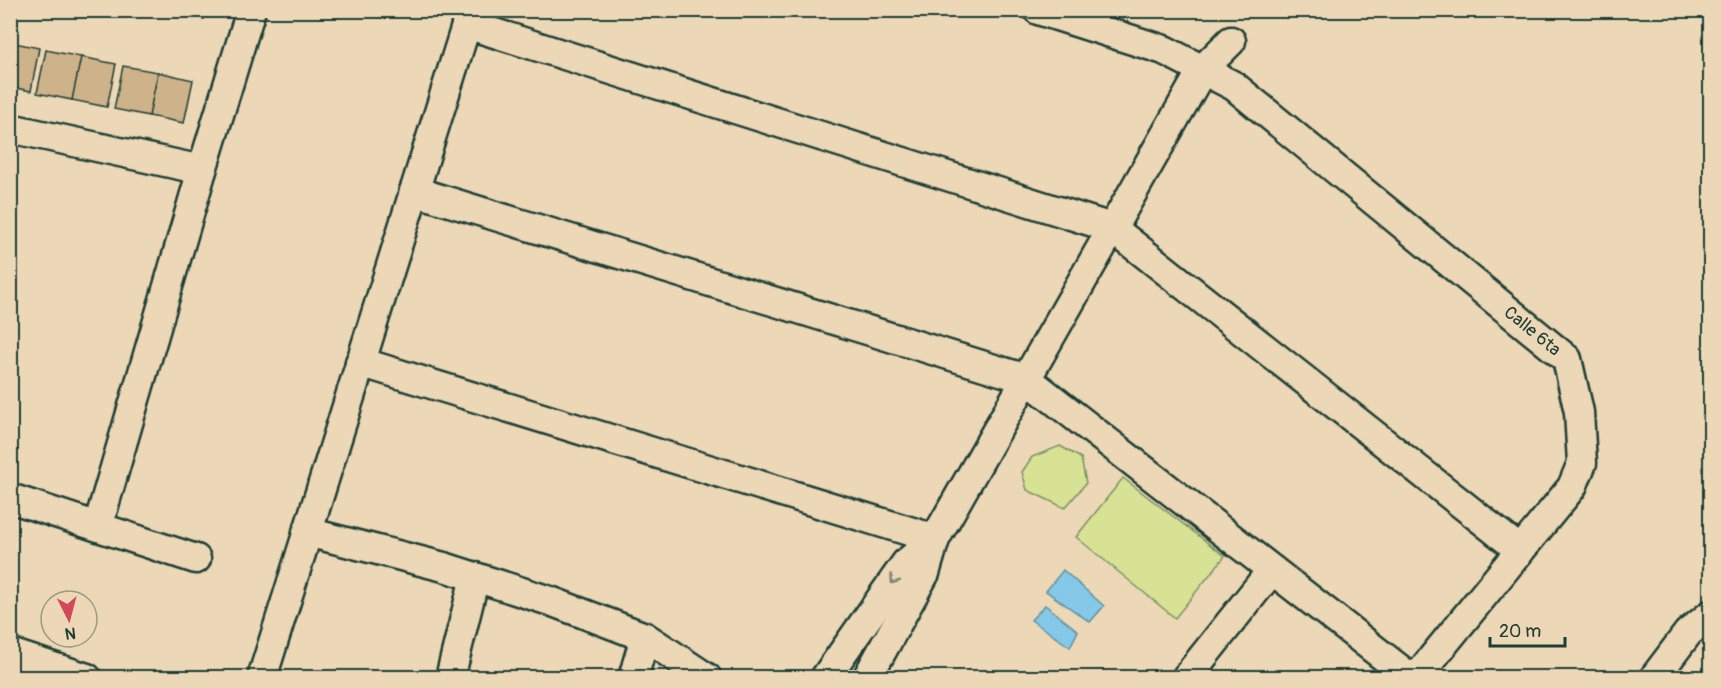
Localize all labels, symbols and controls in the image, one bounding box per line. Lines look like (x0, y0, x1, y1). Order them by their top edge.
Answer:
street label: Calle 6ta (1499, 301, 1565, 361)
one-way arrow (890, 574, 901, 585)
north arrow (39, 589, 99, 649)
scale bar (1490, 610, 1565, 648)
text: 20 m (1499, 620, 1541, 643)
text: N (64, 622, 77, 643)

